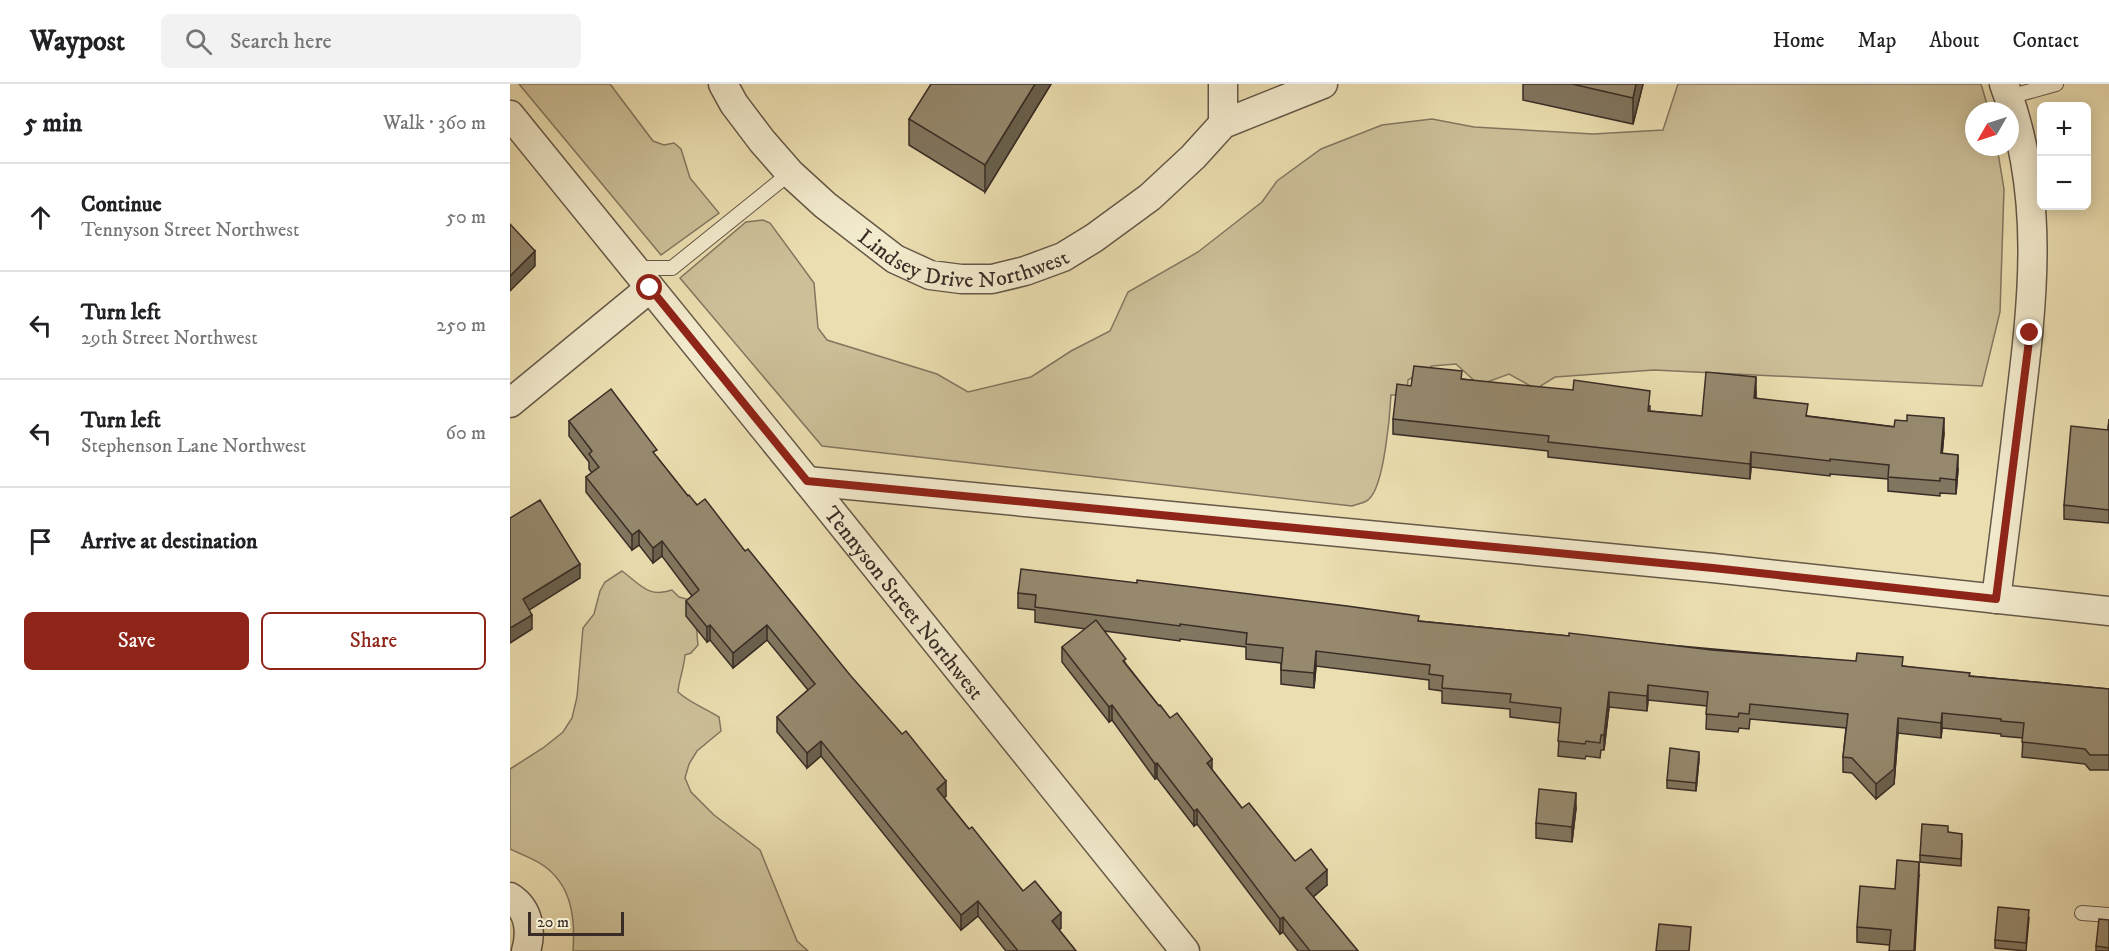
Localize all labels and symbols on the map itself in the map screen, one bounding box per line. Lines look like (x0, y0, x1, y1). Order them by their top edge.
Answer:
north arrow (1965, 102, 2019, 156)
street label: Lindsey Drive Northwest (852, 224, 1074, 294)
route start (636, 274, 662, 300)
route end (2016, 319, 2042, 345)
street label: Tennyson Street Northwest (818, 501, 989, 705)
scale bar (528, 909, 624, 936)

